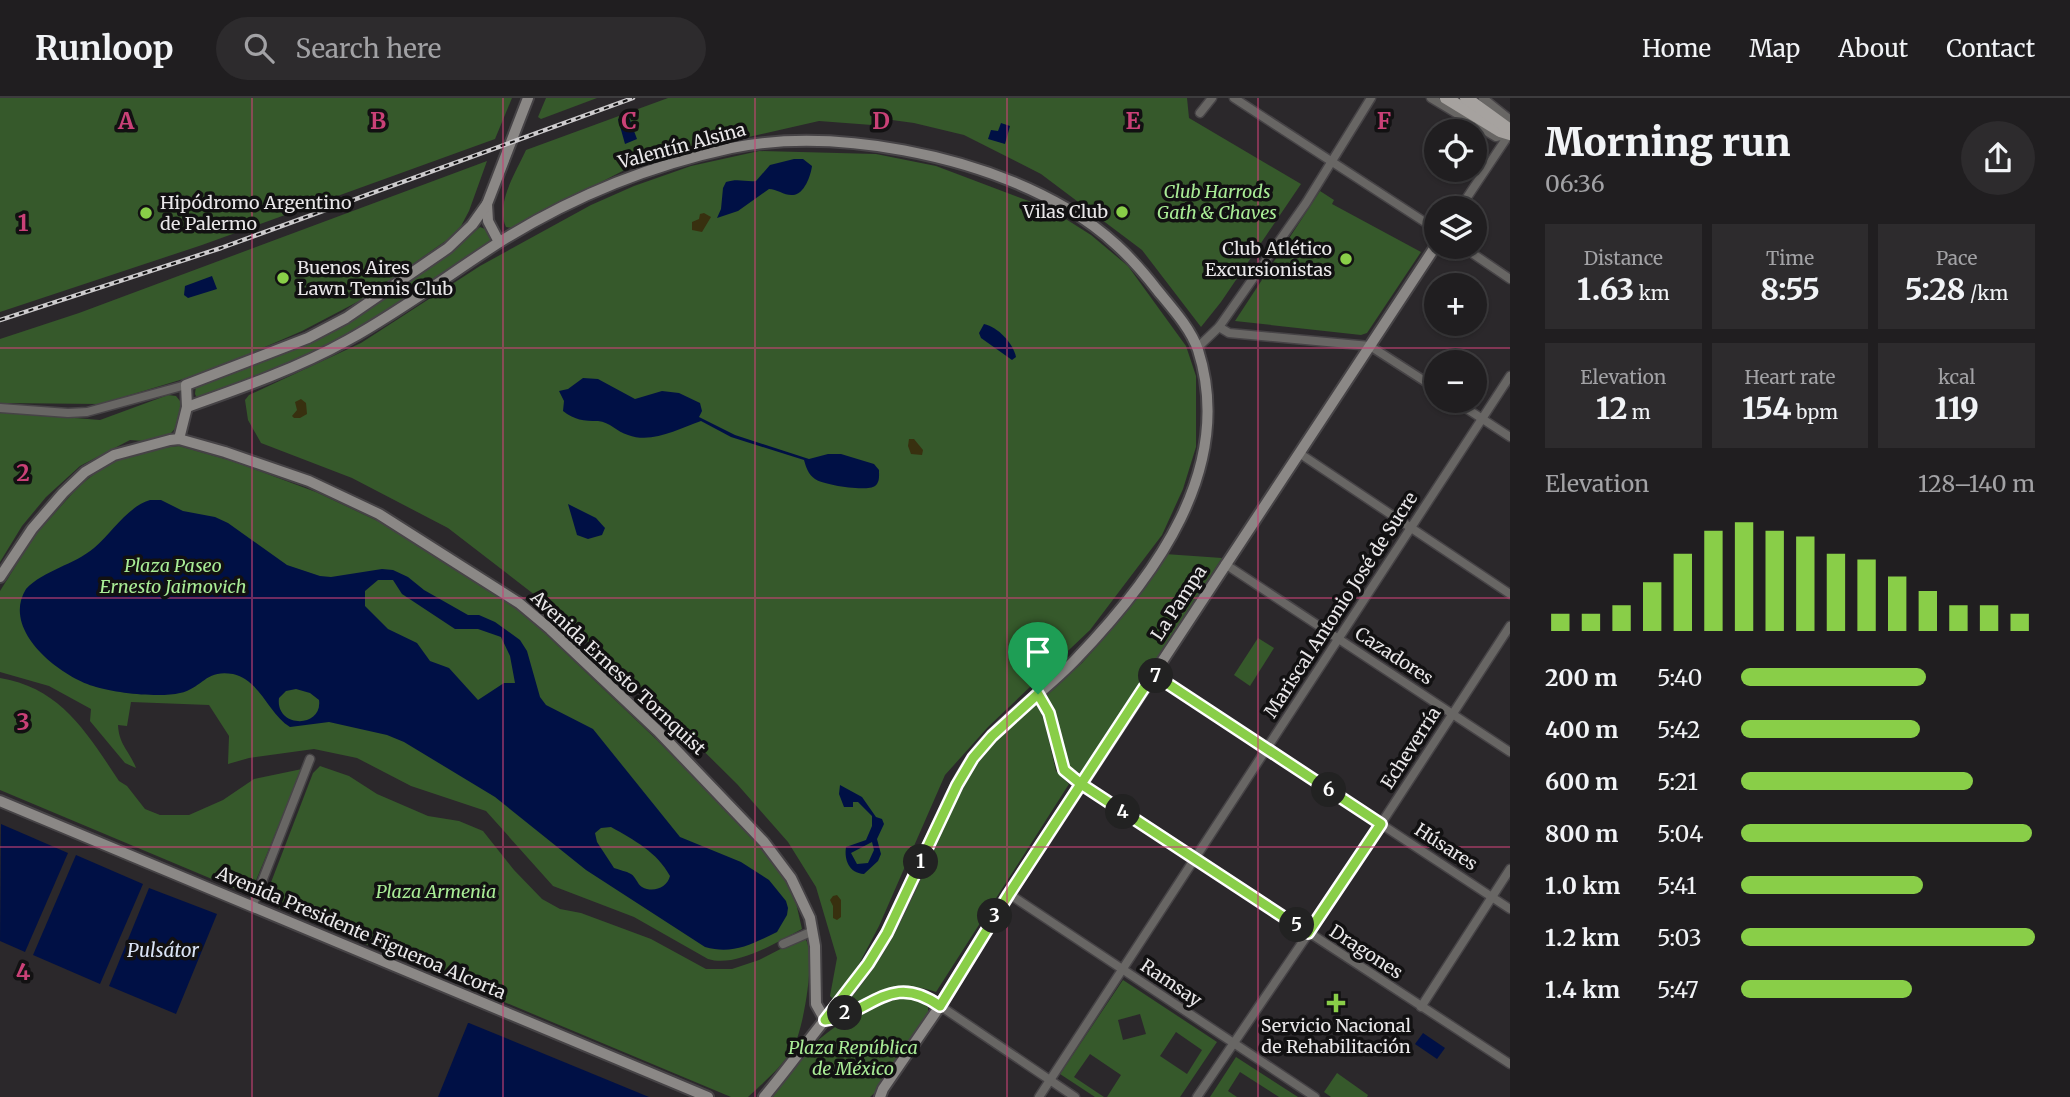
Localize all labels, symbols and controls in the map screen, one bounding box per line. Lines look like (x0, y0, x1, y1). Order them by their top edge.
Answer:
search box (216, 17, 706, 80)
text: Runloop (35, 28, 174, 69)
icon: search (240, 29, 278, 67)
text: Search here (296, 32, 441, 65)
text: Home (1642, 33, 1711, 64)
text: Map (1749, 33, 1800, 64)
text: About (1838, 33, 1908, 64)
text: Contact (1946, 33, 2035, 64)
text: A (117, 106, 135, 135)
text: B (370, 106, 386, 135)
text: C (621, 106, 637, 135)
text: D (872, 106, 890, 135)
text: E (1125, 106, 1141, 135)
text: F (1377, 106, 1391, 135)
street label: Valentín Alsina (615, 117, 749, 174)
map controls (1424, 119, 1487, 413)
button: locate (1424, 119, 1487, 182)
text: Morning run (1545, 119, 1791, 166)
button: share (1961, 121, 2035, 195)
text: 06:36 (1545, 169, 1605, 198)
park label: Club Harrods Gath & Chaves (1157, 180, 1277, 224)
place label: Hipódromo Argentino de Palermo (160, 191, 352, 235)
button: layers (1424, 196, 1487, 259)
place label: Vilas Club (1022, 200, 1108, 223)
marker: Vilas Club (1114, 204, 1130, 220)
marker: Hipódromo Argentino de Palermo (138, 205, 154, 221)
text: 1 (18, 208, 29, 237)
place label: Club Atlético Excursionistas (1205, 237, 1332, 281)
text: Distance (1584, 246, 1663, 270)
text: Time (1766, 246, 1814, 270)
text: Pace (1936, 246, 1977, 270)
marker: Club Atlético Excursionistas (1338, 251, 1354, 267)
place label: Buenos Aires Lawn Tennis Club (297, 256, 453, 300)
marker: Buenos Aires Lawn Tennis Club (275, 270, 291, 286)
text: 1.63 (1577, 270, 1634, 308)
text: 8:55 (1760, 270, 1820, 308)
text: 5:28 (1905, 270, 1965, 308)
button: + (1424, 273, 1487, 336)
text: km (1634, 281, 1670, 305)
text: /km (1965, 281, 2008, 305)
button: − (1424, 350, 1487, 413)
text: Elevation (1580, 365, 1666, 389)
text: Heart rate (1745, 365, 1835, 389)
text: kcal (1938, 365, 1975, 389)
text: 12 (1596, 389, 1627, 427)
text: 154 (1742, 389, 1792, 427)
text: 119 (1934, 389, 1979, 427)
text: m (1627, 400, 1651, 424)
text: bpm (1792, 400, 1838, 424)
text: 2 (16, 458, 30, 487)
text: Elevation (1545, 469, 1649, 498)
text: 128–140 m (1918, 469, 2035, 498)
street label: Mariscal Antonio José de Sucre (1259, 487, 1422, 722)
park label: Plaza Paseo Ernesto Jaimovich (100, 554, 246, 598)
street label: La Pampa (1146, 560, 1212, 645)
street label: Avenida Ernesto Tornquist (525, 585, 711, 760)
pin (1008, 622, 1068, 694)
street label: Cazadores (1351, 622, 1438, 690)
icon: arrive (1019, 633, 1057, 671)
pin: 7 (1138, 658, 1174, 694)
text: 7 (1150, 663, 1161, 687)
text: 200 m (1545, 663, 1617, 692)
text: 5:40 (1657, 663, 1702, 692)
street label: Echeverría (1376, 702, 1446, 793)
text: 3 (16, 707, 30, 736)
text: 400 m (1545, 715, 1619, 744)
text: 5:42 (1657, 715, 1700, 744)
text: 600 m (1545, 767, 1618, 796)
text: 5:21 (1657, 767, 1698, 796)
pin: 6 (1312, 772, 1346, 808)
text: 6 (1323, 777, 1334, 801)
pin: 4 (1106, 794, 1140, 830)
text: 4 (1116, 799, 1129, 823)
street label: Húsares (1411, 818, 1482, 875)
text: 800 m (1545, 819, 1618, 848)
text: 5:04 (1657, 819, 1703, 848)
pin: 1 (904, 844, 939, 880)
text: 1 (916, 849, 925, 873)
street label: Avenida Presidente Figueroa Alcorta (212, 861, 510, 1004)
text: 1.0 km (1545, 871, 1620, 900)
text: 5:41 (1657, 871, 1697, 900)
park label: Plaza Armenia (376, 880, 496, 903)
pin: 3 (978, 898, 1012, 934)
text: 3 (989, 903, 1000, 927)
pin: 5 (1280, 908, 1314, 942)
text: 5 (1291, 912, 1302, 936)
street label: Dragones (1325, 919, 1407, 984)
text: 1.2 km (1545, 923, 1620, 952)
text: 5:03 (1657, 923, 1702, 952)
water label: Pulsátor (127, 938, 199, 962)
street label: Ramsay (1136, 954, 1207, 1012)
text: 4 (16, 957, 31, 986)
text: 1.4 km (1545, 975, 1620, 1004)
text: 5:47 (1657, 975, 1699, 1004)
marker: Servicio Nacional de Rehabilitación (1326, 993, 1346, 1013)
pin: 2 (828, 996, 862, 1030)
text: 2 (839, 1000, 850, 1024)
place label: Servicio Nacional de Rehabilitación (1261, 1014, 1412, 1058)
park label: Plaza República de México (788, 1036, 918, 1080)

